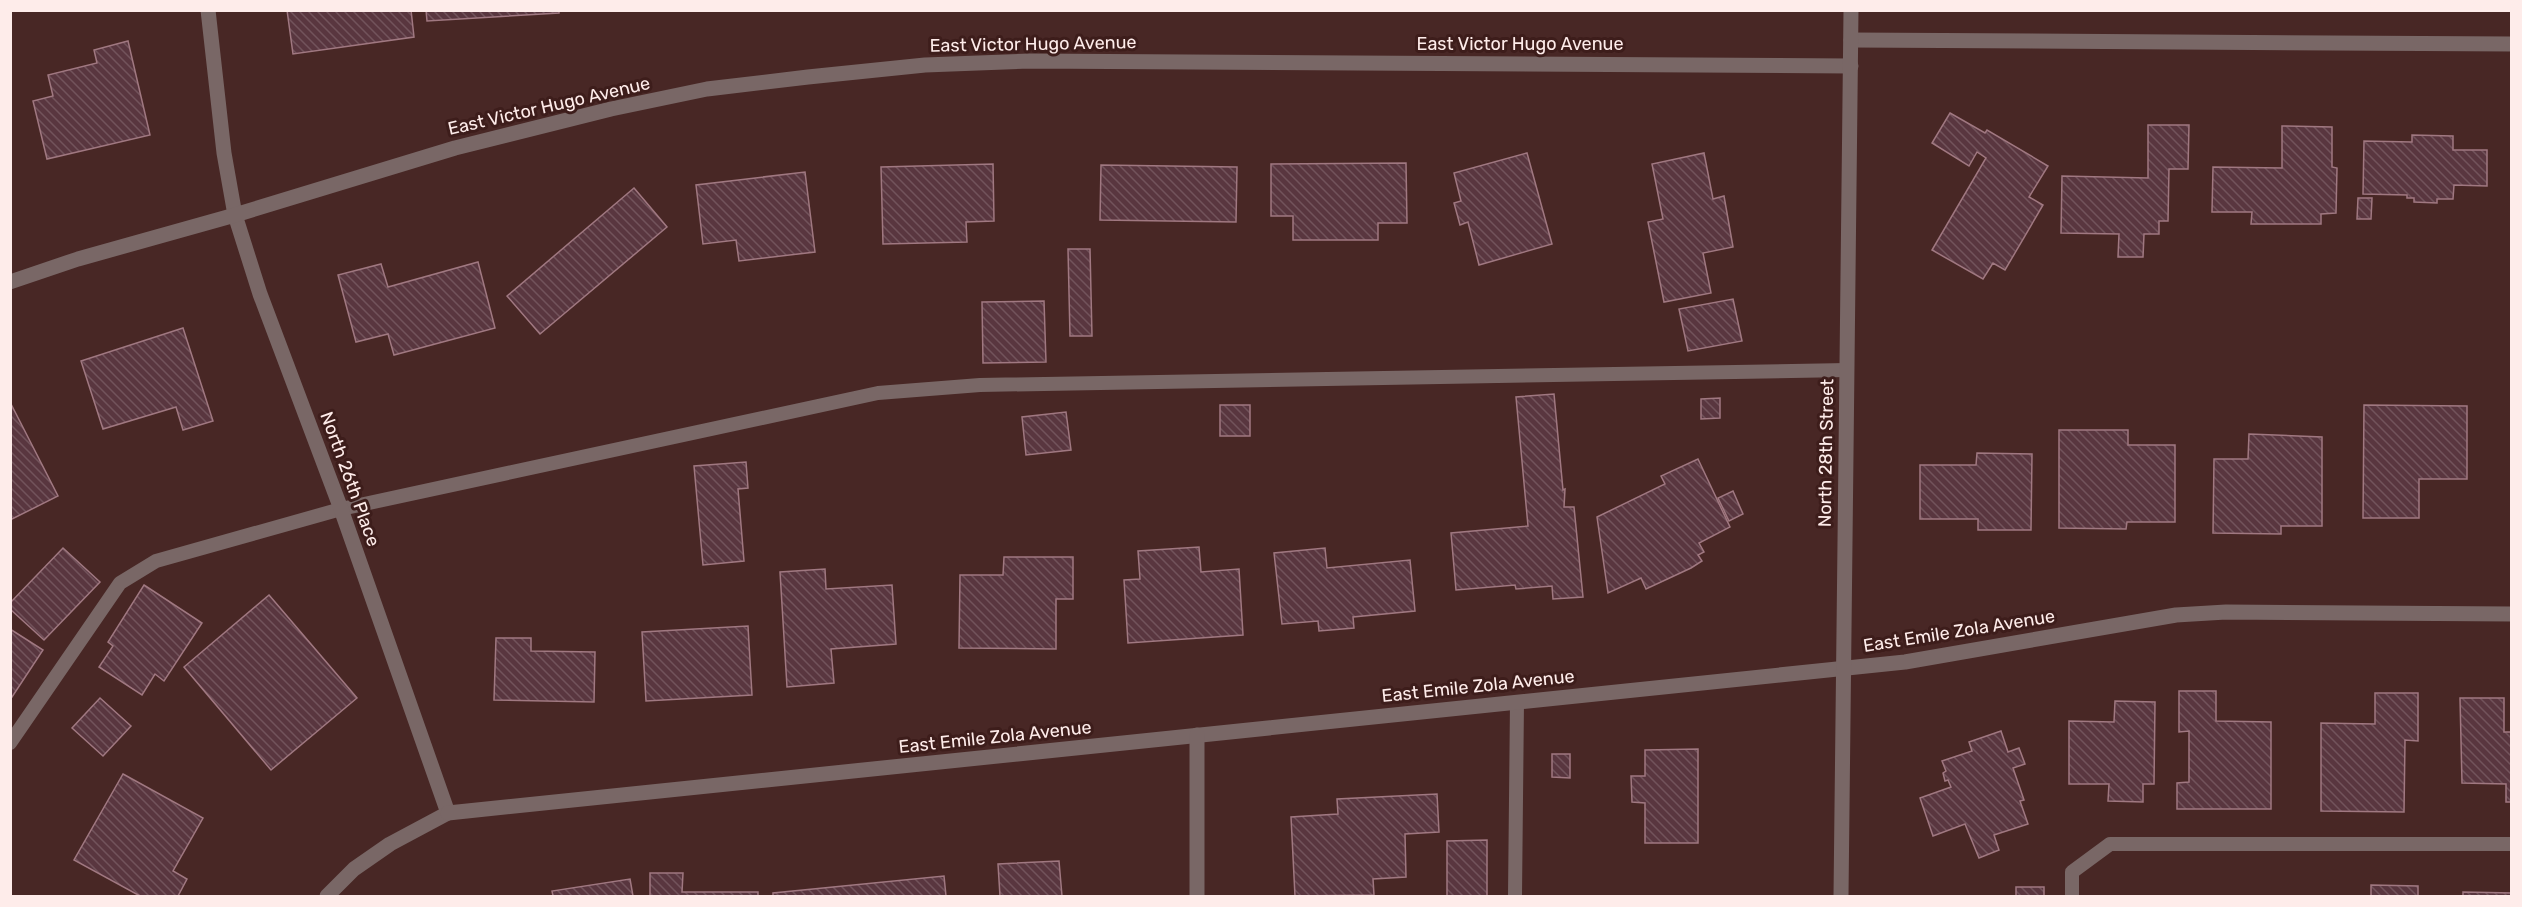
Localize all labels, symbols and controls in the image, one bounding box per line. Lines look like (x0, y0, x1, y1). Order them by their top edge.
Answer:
street label: East Victor Hugo Avenue (929, 31, 1137, 57)
street label: East Victor Hugo Avenue (1417, 33, 1623, 55)
street label: East Victor Hugo Avenue (446, 72, 652, 140)
street label: North 28th Street (1814, 379, 1838, 527)
street label: North 26th Place (315, 409, 385, 549)
street label: East Emile Zola Avenue (1862, 605, 2056, 657)
street label: East Emile Zola Avenue (1381, 665, 1575, 707)
street label: East Emile Zola Avenue (898, 716, 1092, 758)

